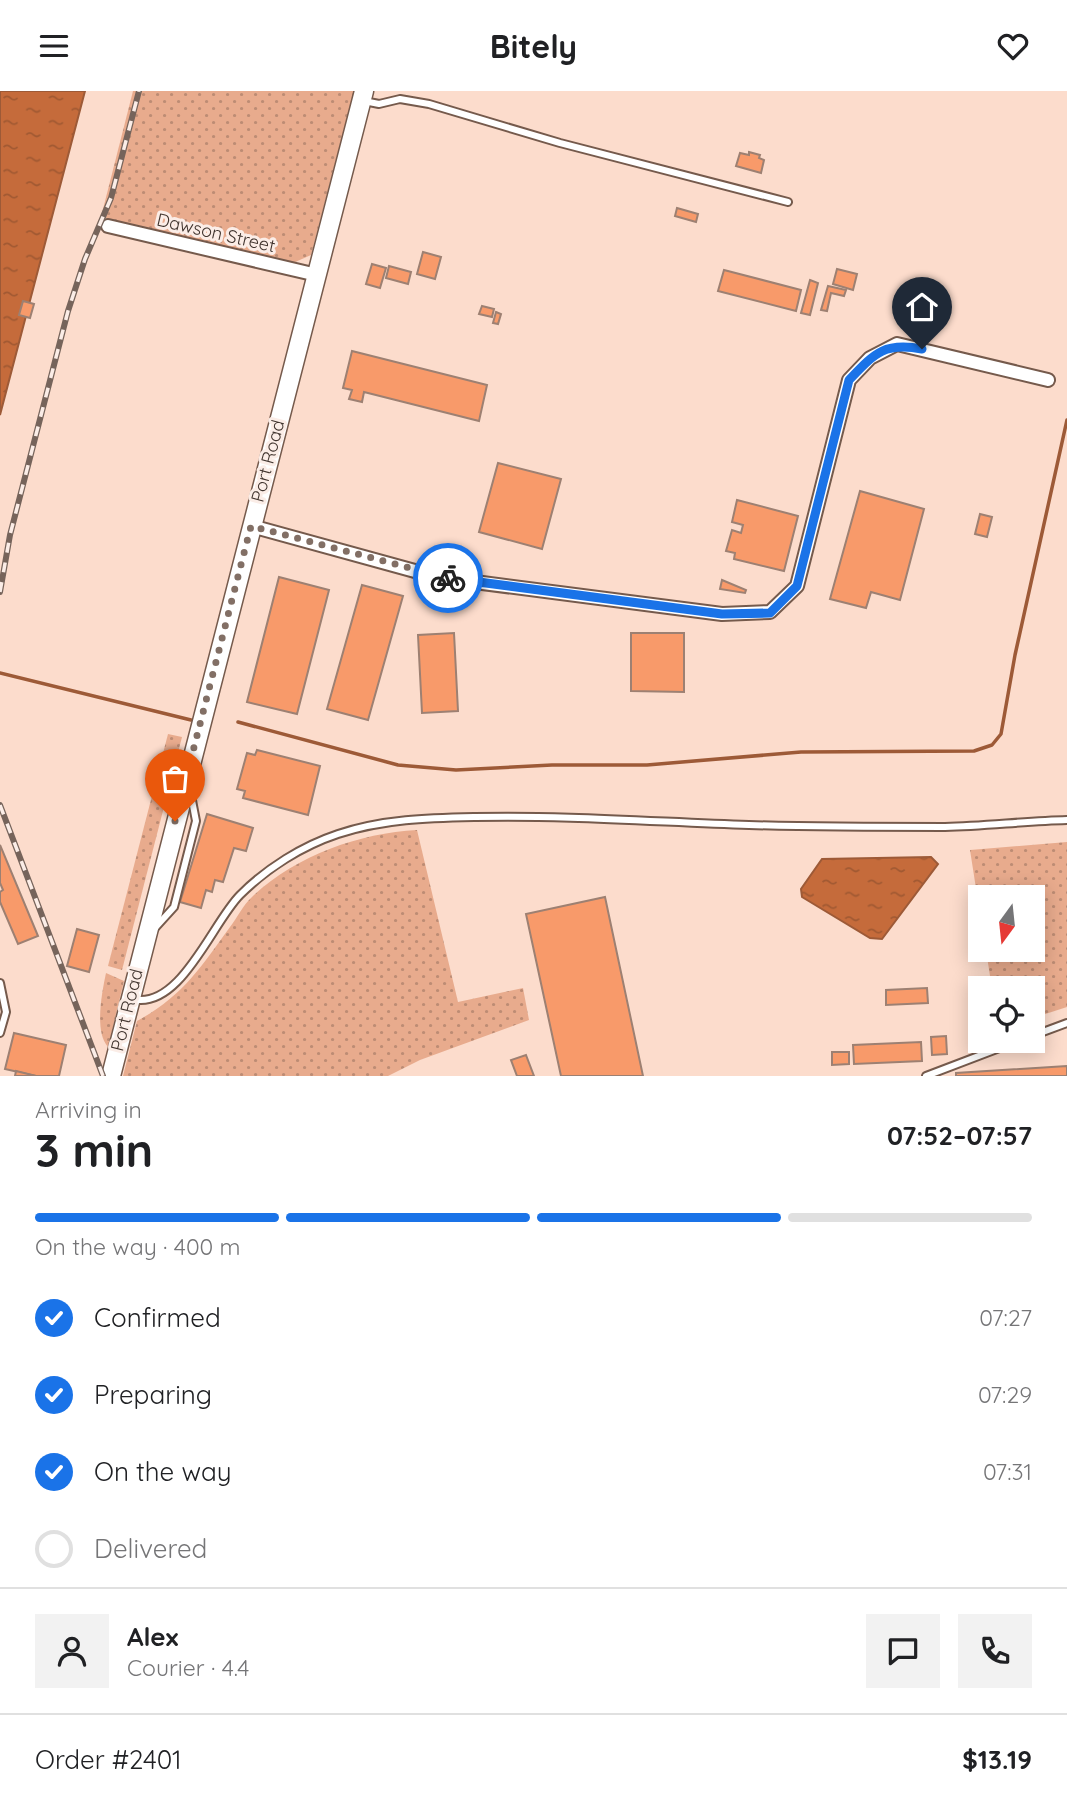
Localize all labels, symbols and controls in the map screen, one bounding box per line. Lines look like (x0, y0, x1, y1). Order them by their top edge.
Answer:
text: Bitely (490, 26, 577, 66)
icon: menu (35, 27, 73, 65)
icon: heart (994, 27, 1032, 65)
street label: Dawson Street (155, 208, 278, 257)
pin (892, 277, 952, 349)
icon: home (903, 288, 941, 326)
street label: Port Road (246, 417, 289, 504)
courier (413, 543, 483, 613)
icon: bike (429, 559, 467, 597)
pin (145, 749, 205, 821)
icon: bag (156, 760, 194, 798)
north arrow (968, 885, 1045, 963)
map controls (968, 885, 1045, 1053)
street label: Port Road (105, 966, 148, 1053)
button: locate (968, 976, 1045, 1053)
text: Arriving in (35, 1095, 142, 1124)
text: 07:52–07:57 (887, 1119, 1032, 1152)
text: 3 min (35, 1121, 153, 1179)
text: On the way · 400 m (35, 1232, 241, 1261)
icon: check (35, 1299, 73, 1337)
text: Confirmed (94, 1301, 221, 1334)
text: 07:27 (979, 1303, 1032, 1332)
icon: check (35, 1376, 73, 1414)
text: Preparing (94, 1378, 212, 1411)
text: 07:29 (978, 1380, 1032, 1409)
icon: check (35, 1453, 73, 1491)
text: On the way (94, 1455, 232, 1488)
text: 07:31 (983, 1457, 1032, 1486)
text: Delivered (94, 1532, 207, 1565)
button: person (35, 1614, 109, 1688)
button: chat (866, 1614, 940, 1688)
button: phone (958, 1614, 1032, 1688)
text: Alex (127, 1620, 178, 1653)
text: Courier · 4.4 (127, 1653, 249, 1682)
text: Order #2401 (35, 1743, 182, 1776)
text: $13.19 (962, 1743, 1032, 1776)

